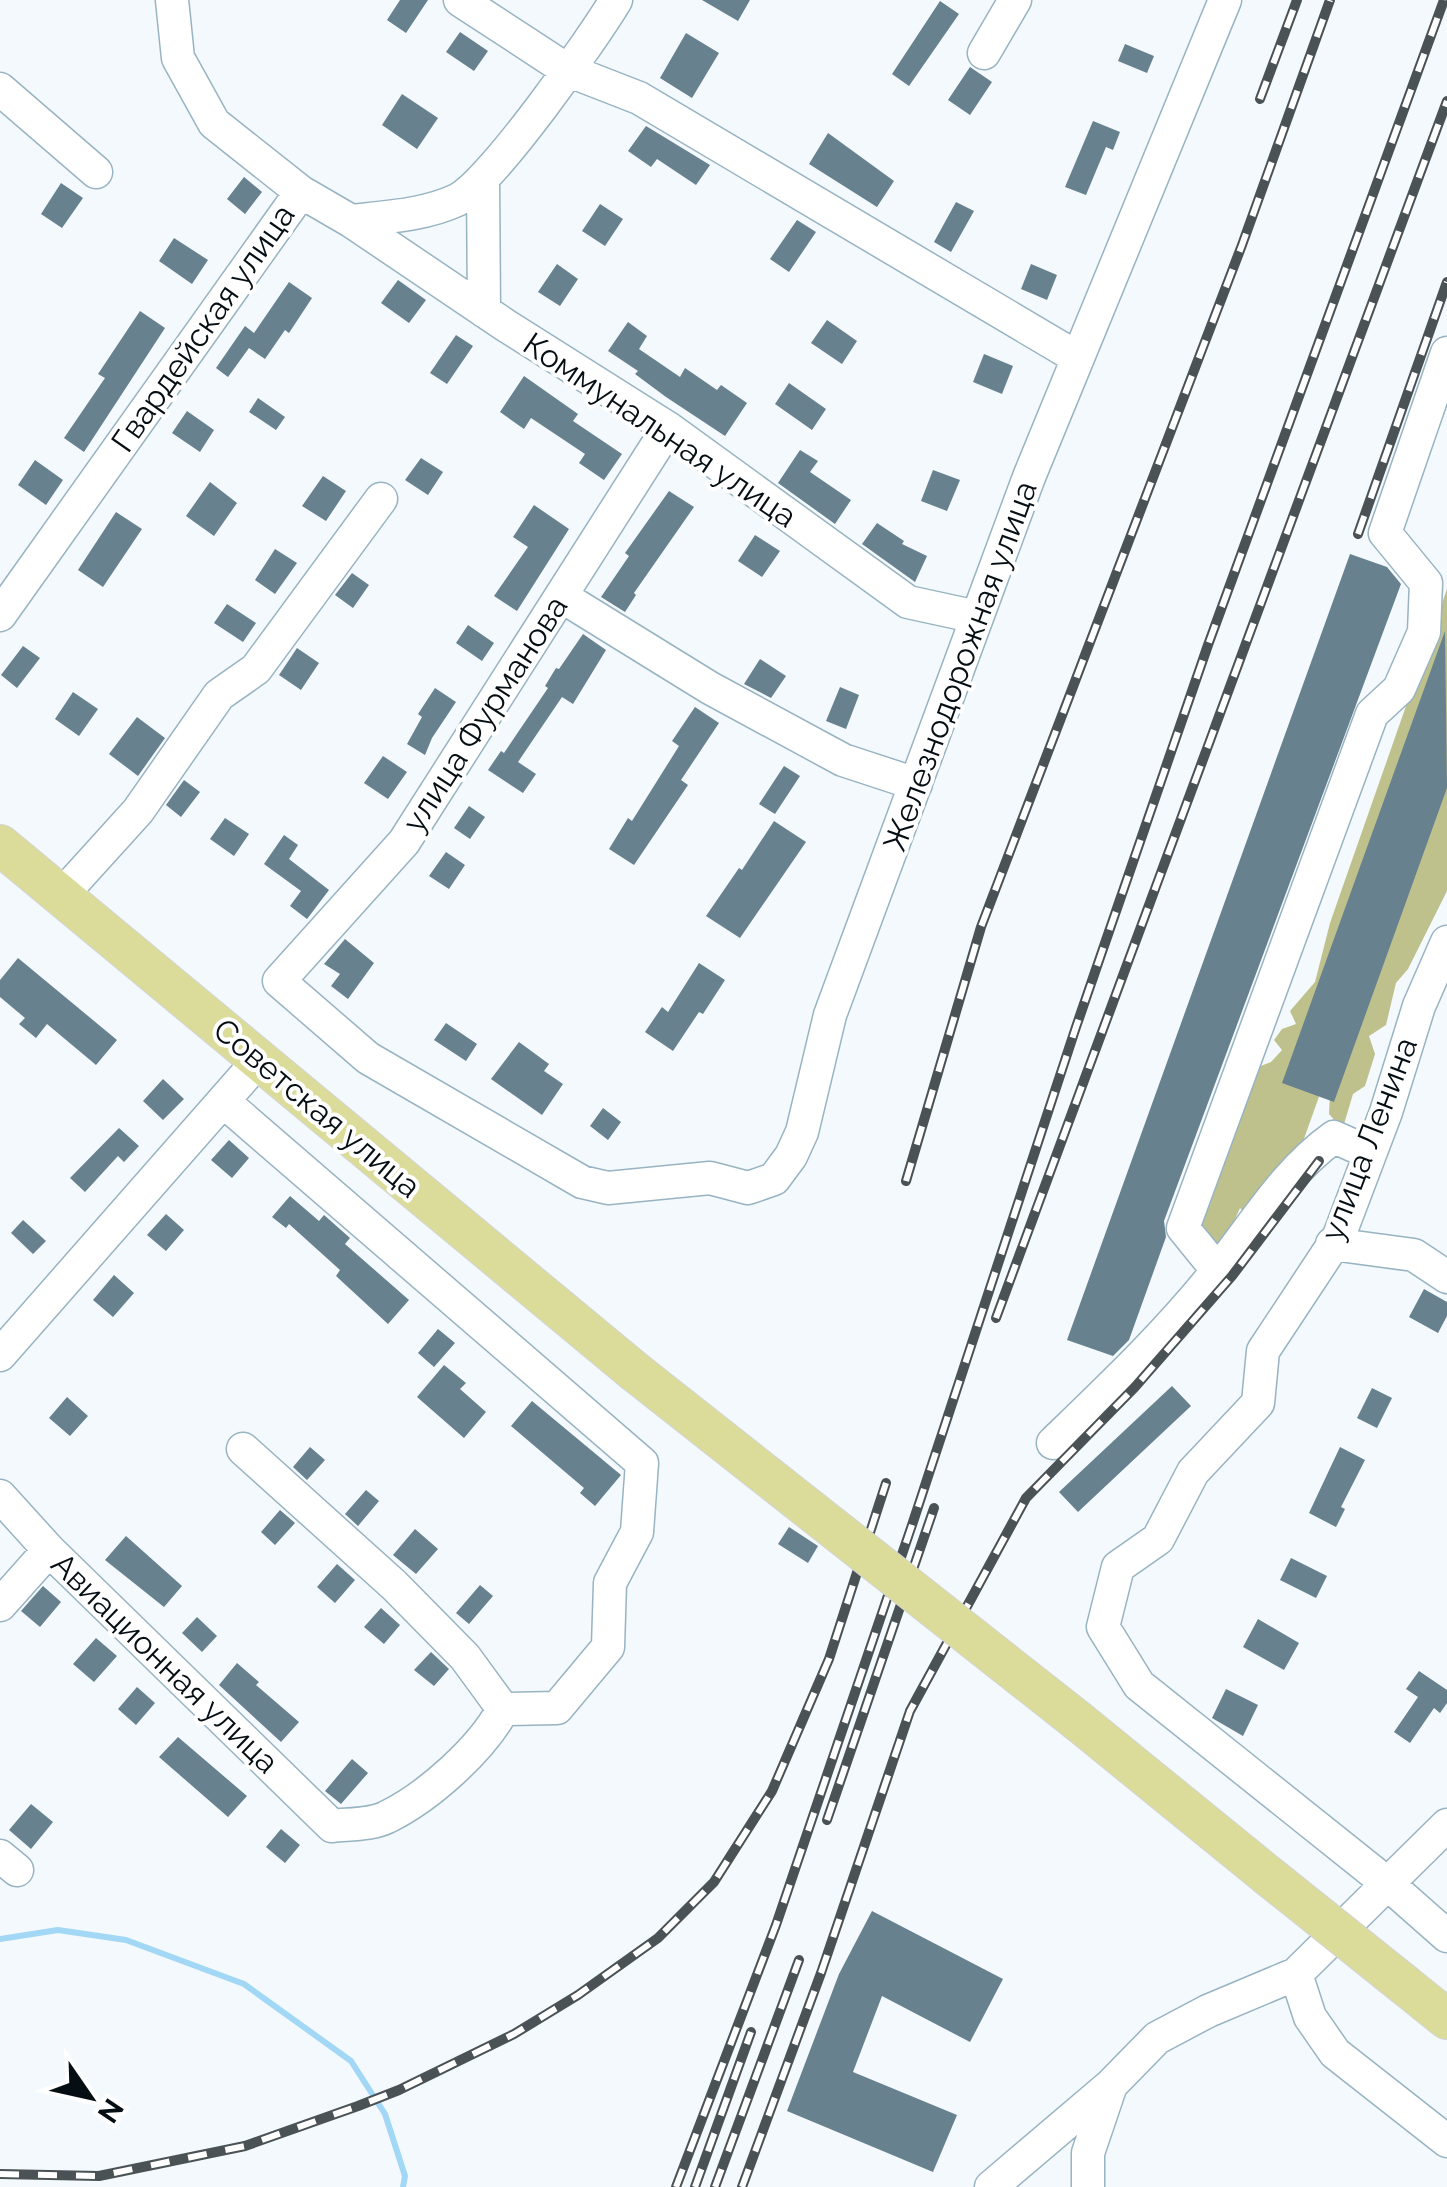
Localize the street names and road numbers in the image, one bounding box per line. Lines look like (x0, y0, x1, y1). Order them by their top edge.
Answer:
street label: Гвардейская улица (103, 197, 302, 458)
street label: Коммунальная улица (517, 325, 804, 535)
street label: Железнодорожная улица (875, 476, 1044, 856)
street label: улица Фурманова (395, 589, 575, 839)
street label: Советская улица (207, 1010, 428, 1205)
street label: улица Ленина (1313, 1032, 1424, 1246)
street label: Авиационная улица (44, 1545, 286, 1780)

